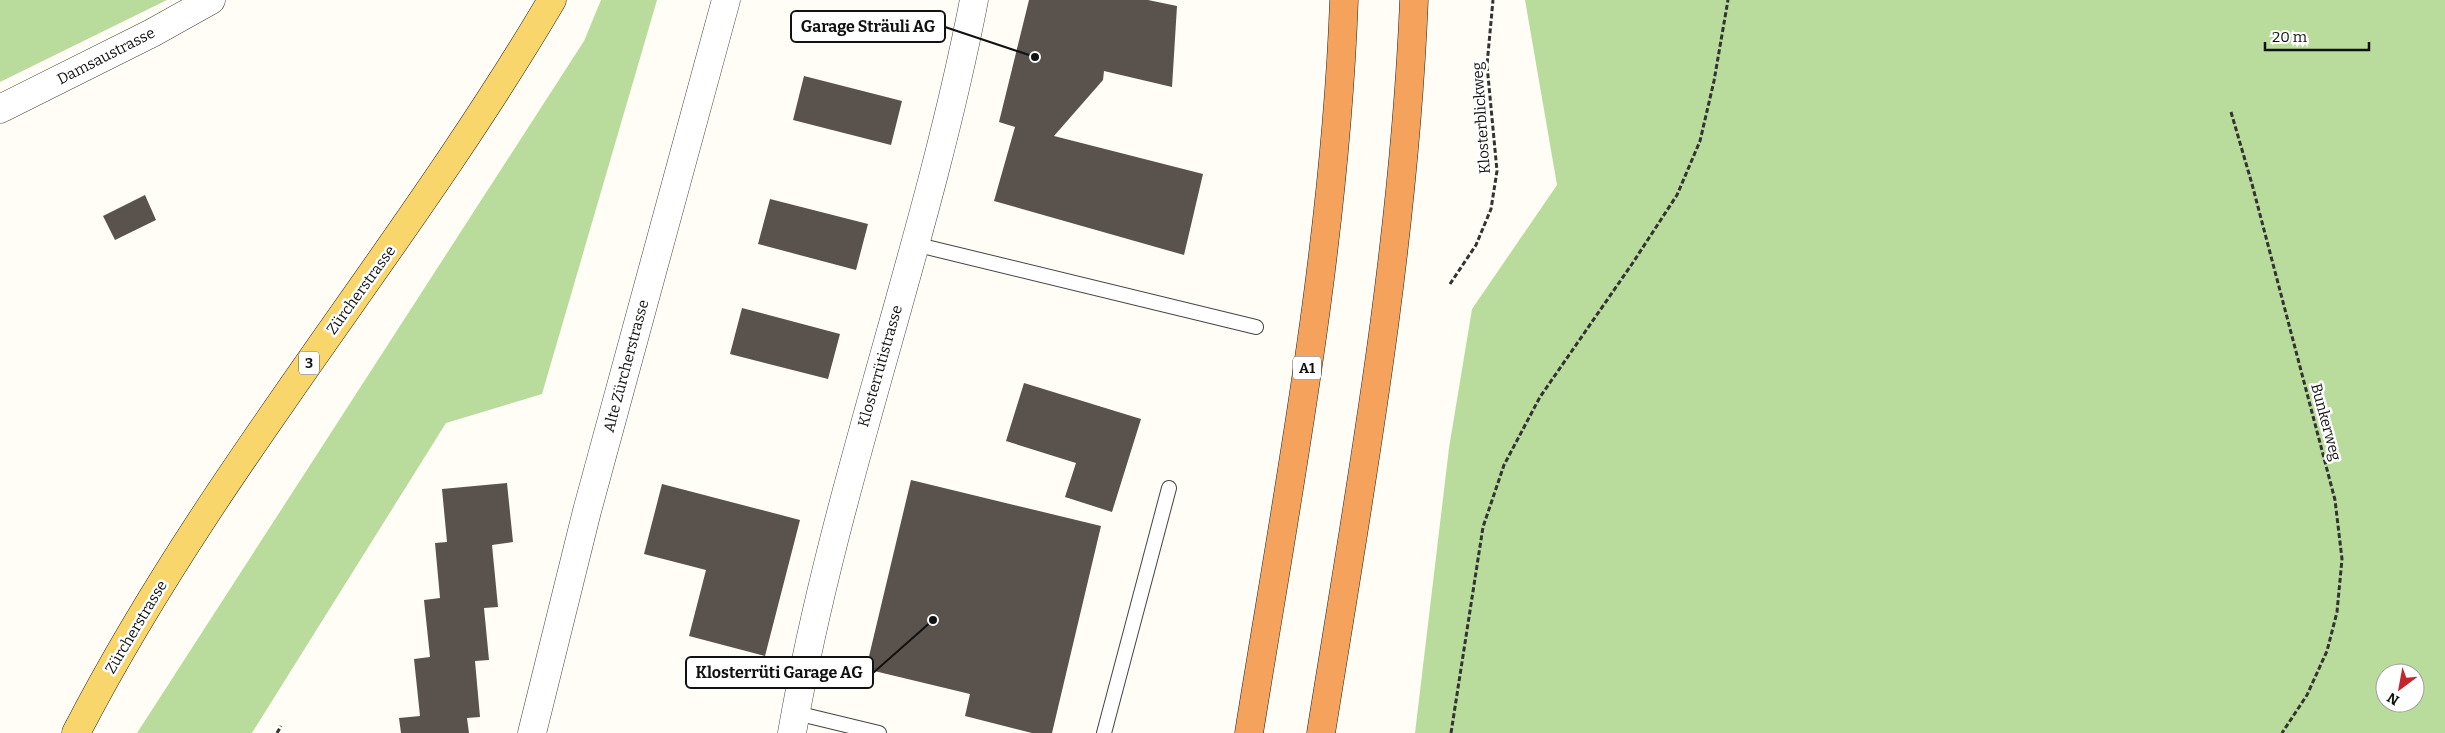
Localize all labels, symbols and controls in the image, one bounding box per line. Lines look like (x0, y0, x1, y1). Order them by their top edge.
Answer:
callout: Garage Sträuli AG (791, 11, 945, 42)
text: Garage Sträuli AG (801, 17, 936, 36)
scale bar (2265, 20, 2369, 52)
street label: Damsaustrasse (54, 24, 158, 88)
text: 20 m (2272, 28, 2308, 46)
street label: Klosterblickweg (1468, 61, 1494, 175)
street label: Zürcherstrasse (323, 242, 399, 338)
street label: Alte Zürcherstrasse (600, 298, 652, 434)
street label: Klosterrütistrasse (854, 303, 906, 429)
road number: 3 (299, 352, 319, 374)
road number: A1 (1293, 356, 1321, 379)
street label: Bunkerweg (2307, 381, 2345, 463)
street label: Zürcherstrasse (101, 577, 171, 677)
callout: Klosterrüti Garage AG (686, 657, 873, 688)
text: Klosterrüti Garage AG (695, 663, 863, 682)
north arrow (2375, 663, 2425, 713)
text: N (2384, 688, 2402, 709)

